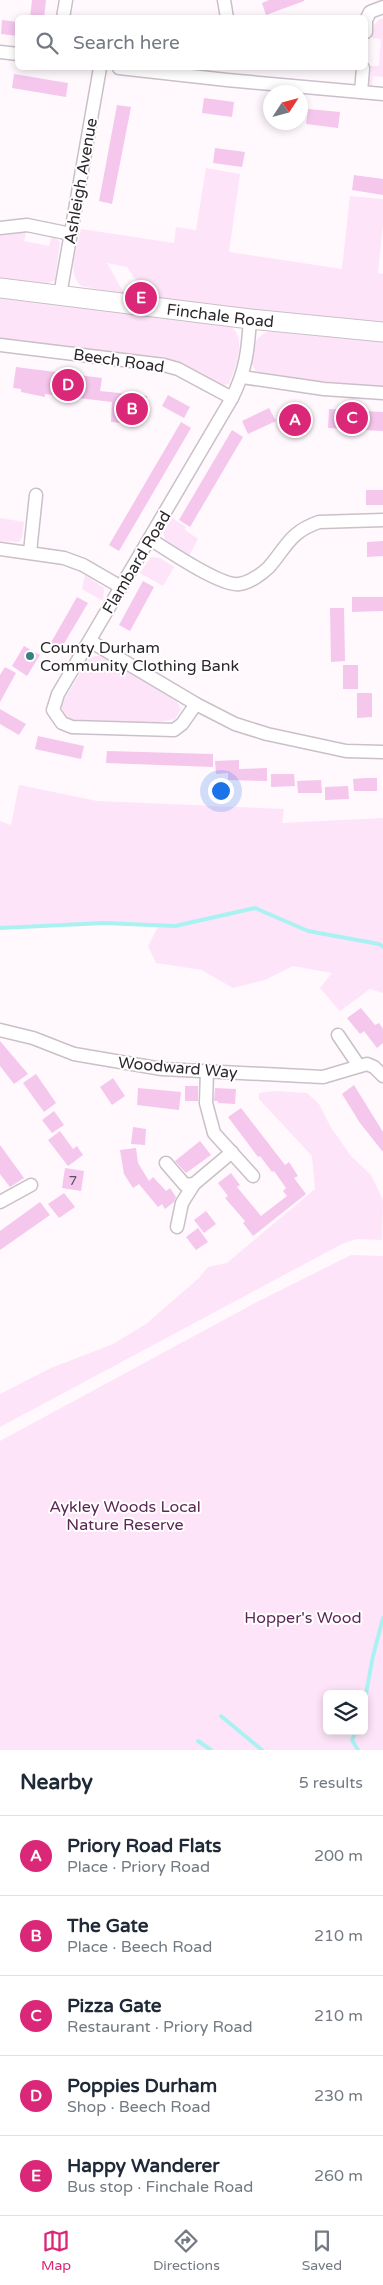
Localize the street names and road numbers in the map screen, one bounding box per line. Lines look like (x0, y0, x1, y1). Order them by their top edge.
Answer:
street label: Ashleigh Avenue (60, 117, 102, 246)
street label: Finchale Road (165, 300, 275, 332)
street label: Beech Road (72, 345, 166, 377)
street label: Flambard Road (98, 507, 175, 618)
street label: Woodward Way (117, 1053, 239, 1083)

